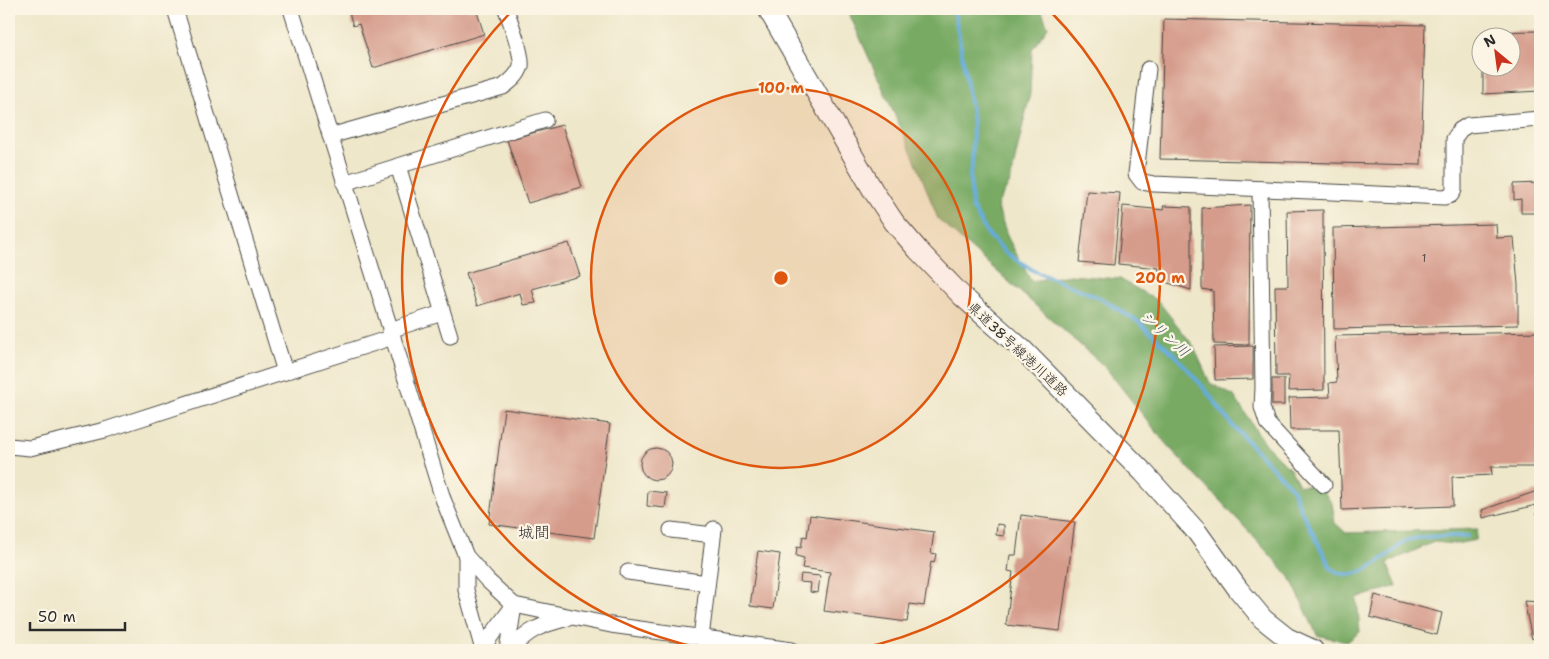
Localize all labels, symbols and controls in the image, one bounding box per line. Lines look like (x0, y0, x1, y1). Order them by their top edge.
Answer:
north arrow (1472, 28, 1522, 78)
text: N (1480, 30, 1499, 51)
text: 100 m (758, 78, 804, 98)
house number: 1 (1422, 251, 1426, 266)
text: 200 m (1135, 268, 1185, 288)
centre of rings (772, 269, 790, 287)
street label: 県道38号線港川道路 (964, 298, 1072, 400)
water label: シリン川 (1136, 306, 1194, 362)
district label: 城間 (518, 522, 550, 543)
scale bar (30, 599, 125, 631)
text: 50 m (38, 607, 76, 627)

